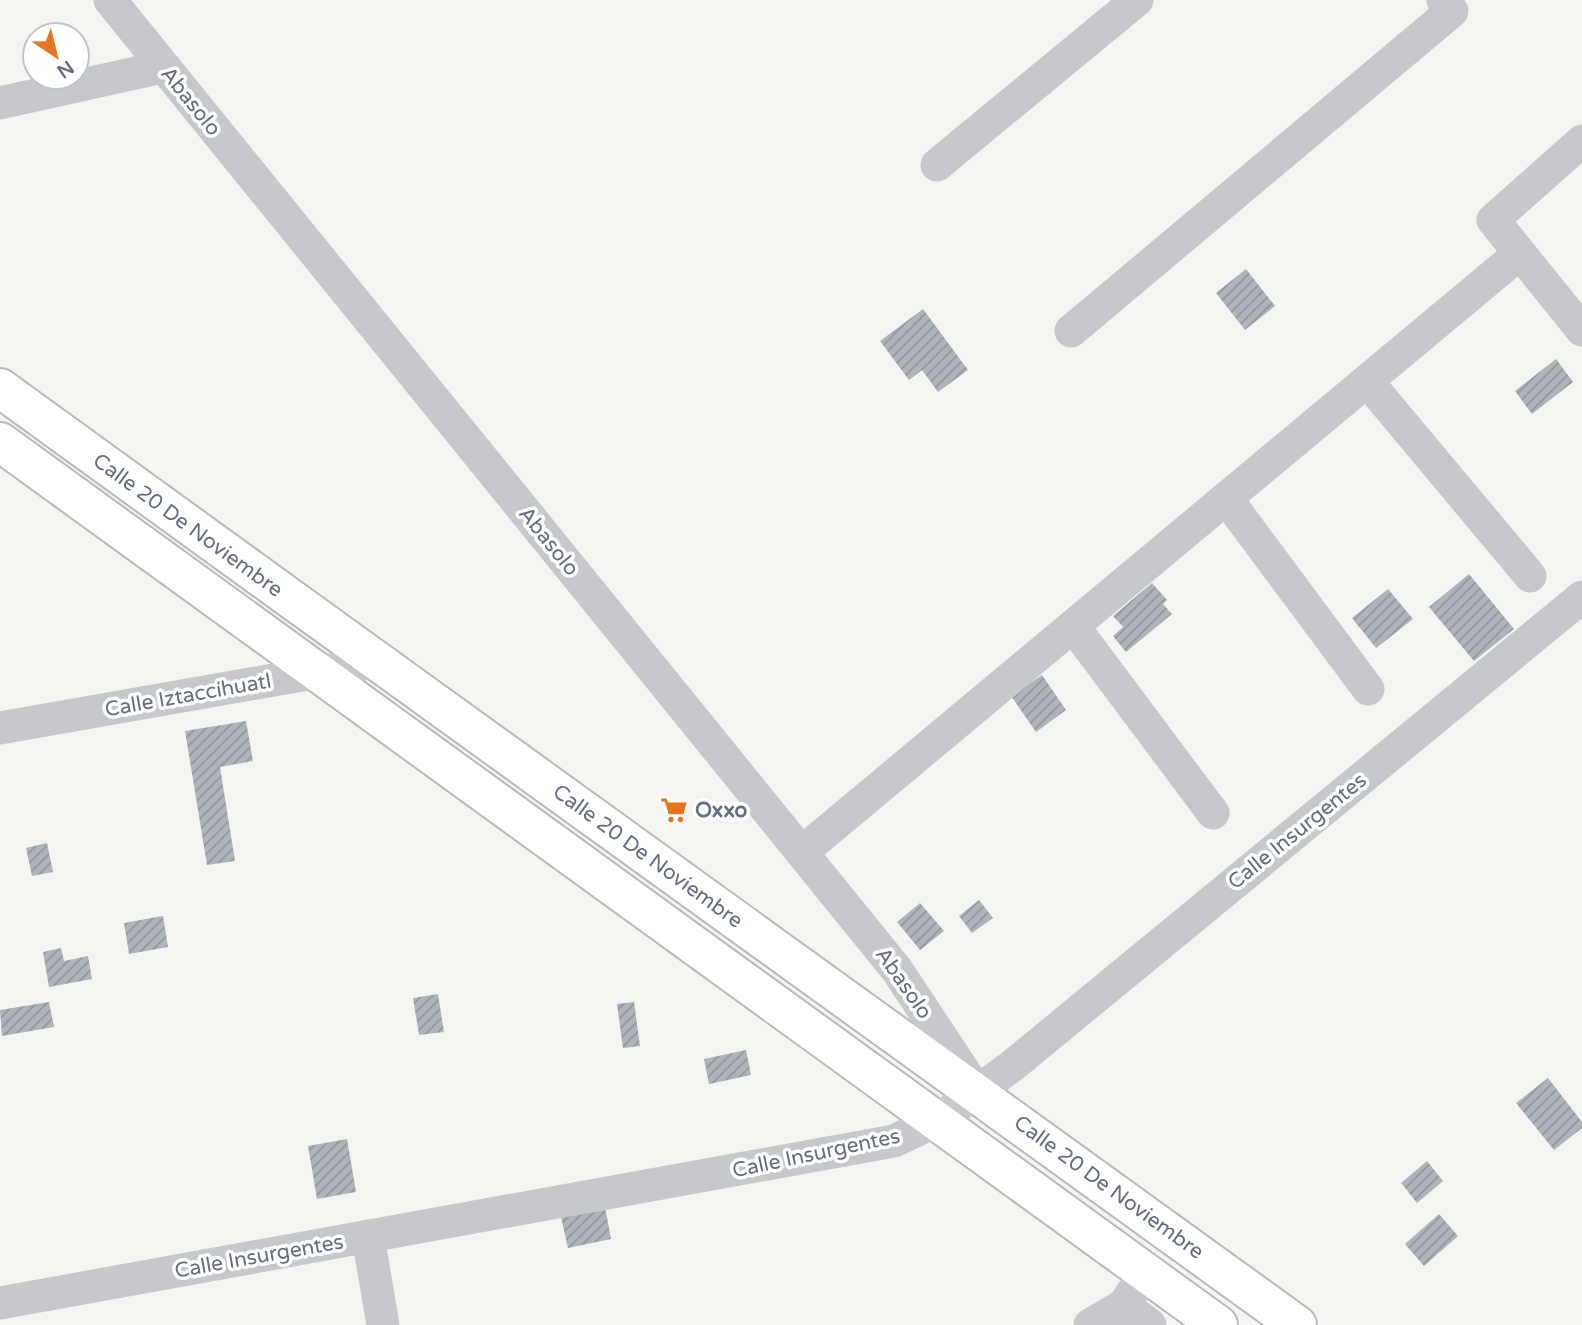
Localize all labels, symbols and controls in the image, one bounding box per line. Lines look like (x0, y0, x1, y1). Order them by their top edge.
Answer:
north arrow (21, 21, 91, 91)
text: N (53, 56, 78, 82)
street label: Abasolo (155, 62, 226, 141)
street label: Calle 20 De Noviembre (88, 448, 288, 603)
street label: Abasolo (513, 502, 584, 581)
street label: Calle Iztaccíhuatl (103, 669, 273, 722)
street label: Calle Insurgentes (1223, 768, 1372, 895)
street label: Calle 20 De Noviembre (548, 779, 748, 934)
supermarket icon: Oxxo (659, 795, 689, 825)
place label: Oxxo (695, 798, 748, 823)
street label: Abasolo (870, 943, 937, 1024)
street label: Calle 20 De Noviembre (1009, 1110, 1209, 1265)
street label: Calle Insurgentes (730, 1123, 902, 1183)
street label: Calle Insurgentes (173, 1229, 345, 1284)

